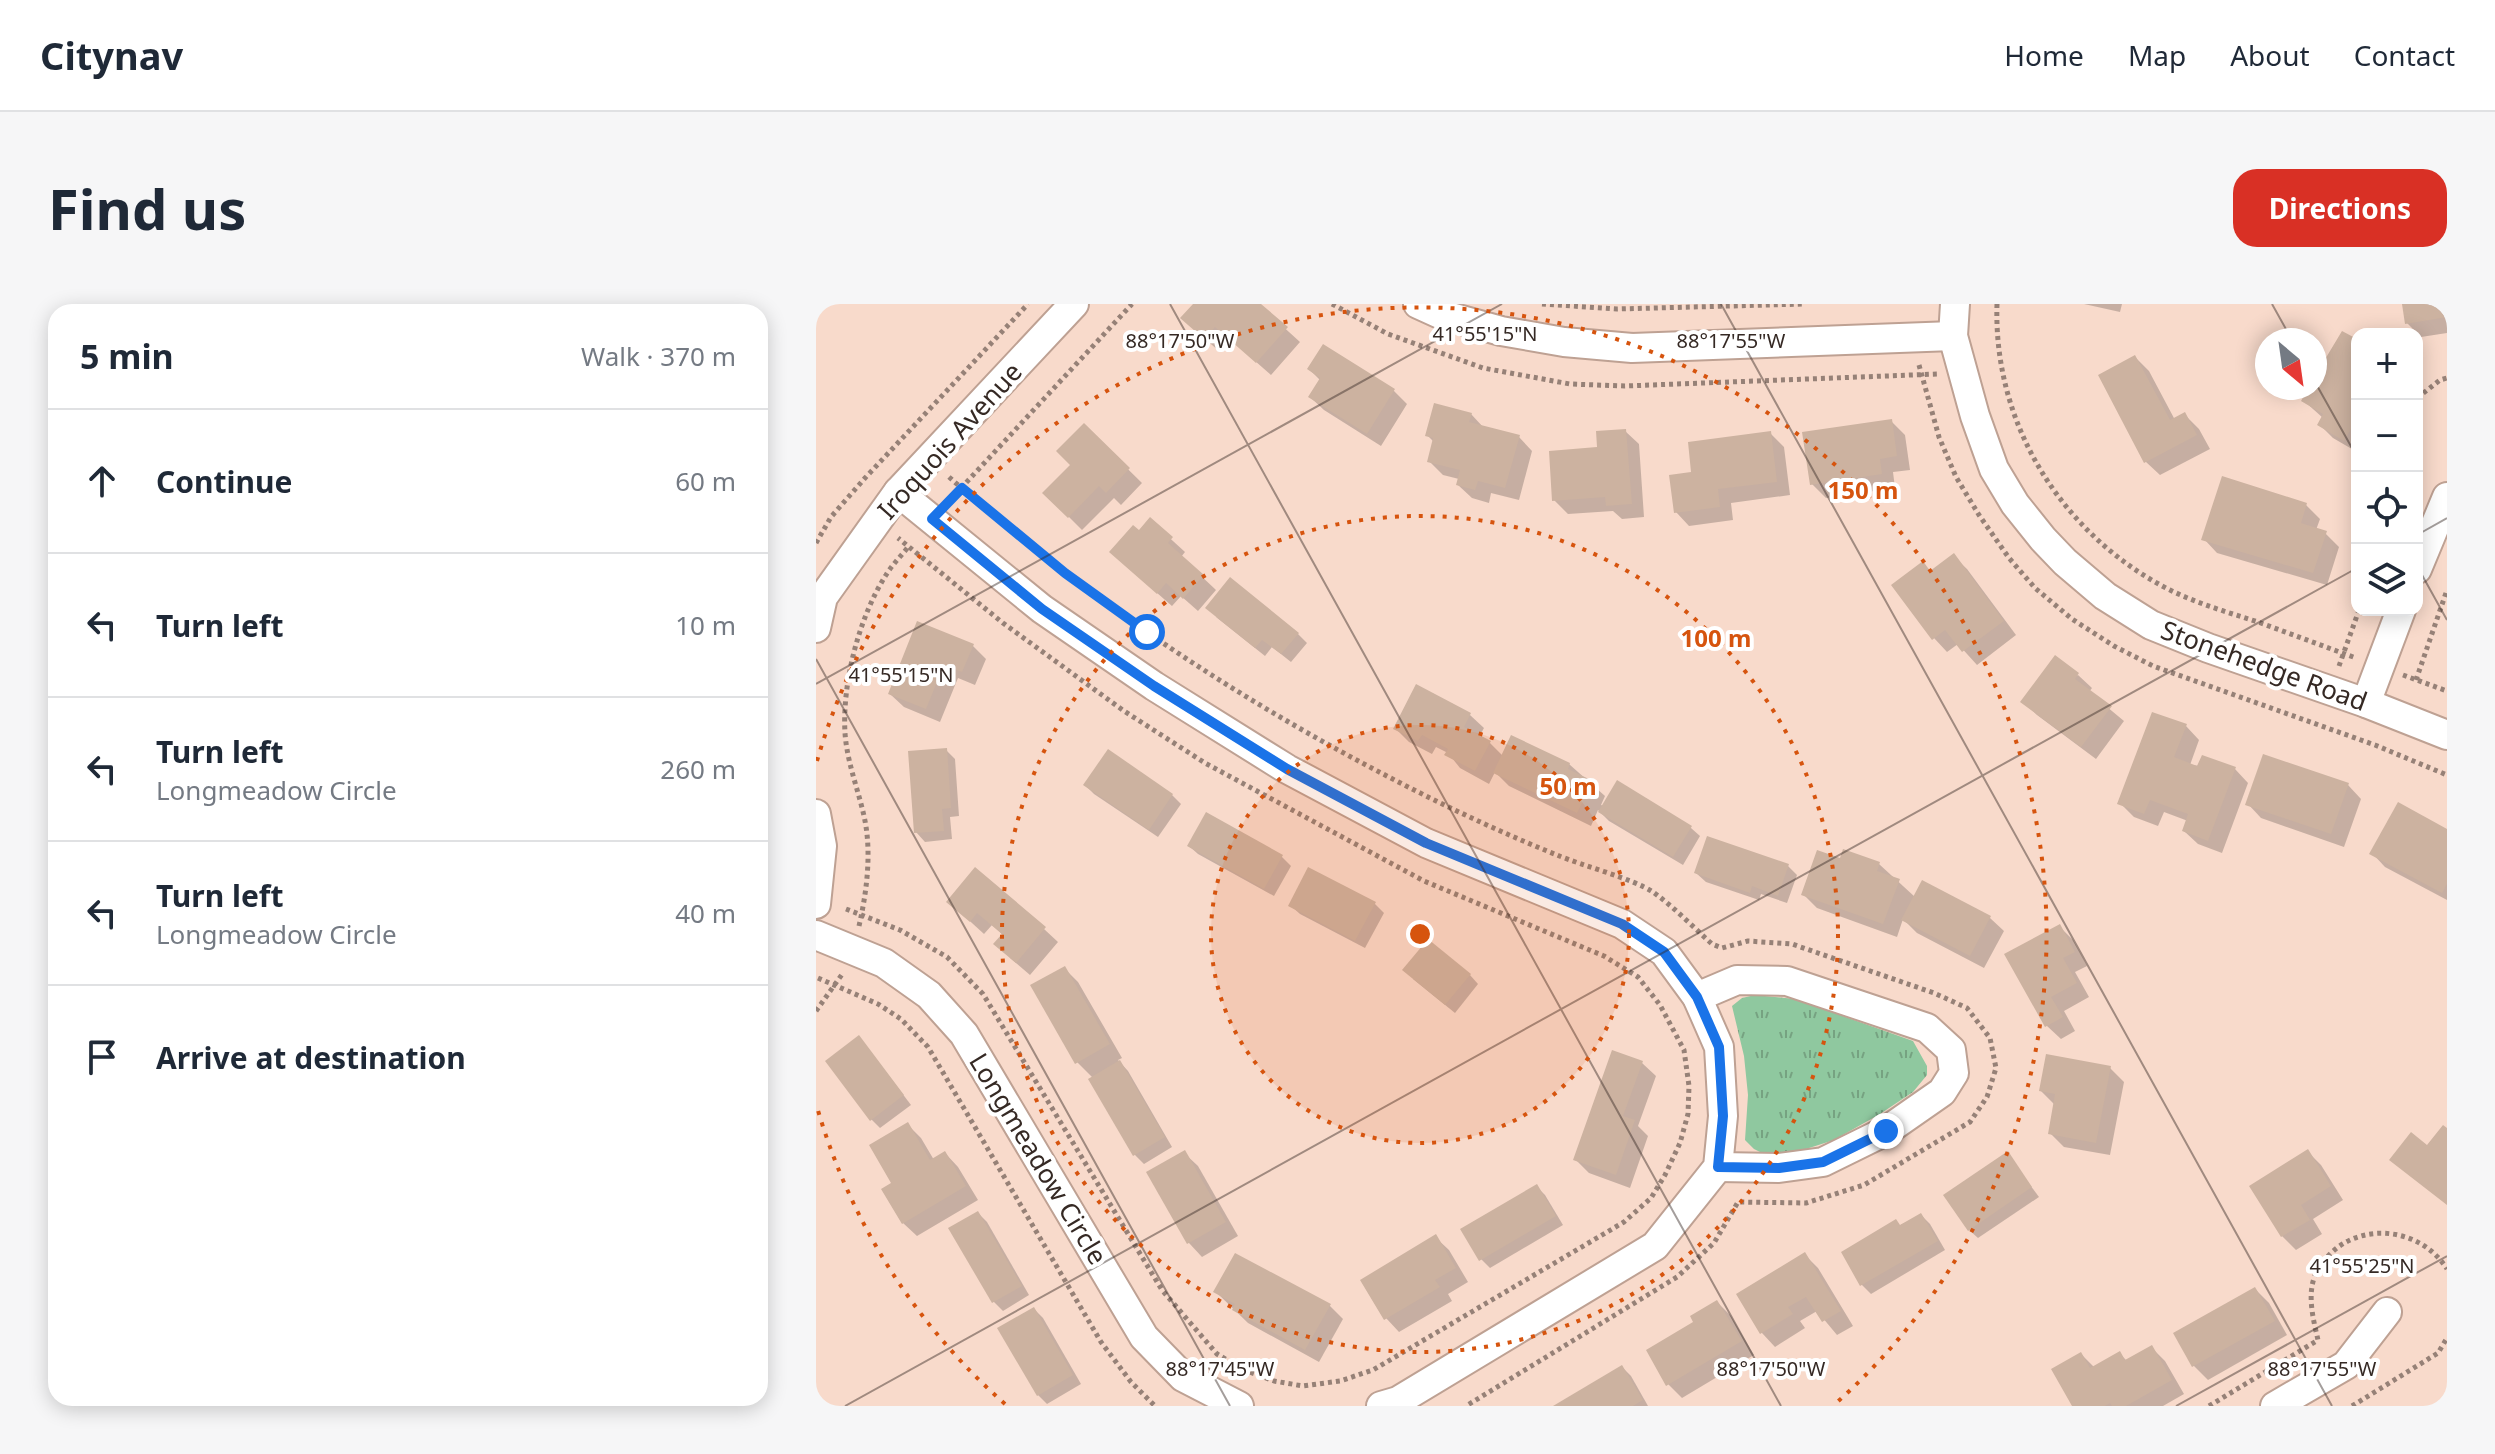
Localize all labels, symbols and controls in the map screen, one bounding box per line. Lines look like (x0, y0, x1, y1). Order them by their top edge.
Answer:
text: Citynav (40, 29, 183, 81)
text: Home (2004, 36, 2084, 74)
text: Map (2128, 36, 2186, 74)
text: About (2230, 36, 2310, 74)
text: Contact (2354, 36, 2455, 74)
button: Directions (2233, 169, 2447, 247)
text: Find us (48, 170, 246, 246)
text: 41°55'15"N (1432, 320, 1538, 347)
text: 88°17'50"W (1126, 327, 1235, 354)
text: 88°17'55"W (1677, 327, 1786, 354)
north arrow (2255, 328, 2327, 400)
map controls (2351, 328, 2423, 616)
button: + (2351, 328, 2423, 400)
text: 5 min (80, 333, 174, 379)
text: Walk · 370 m (581, 338, 736, 374)
street label: Iroquois Avenue (869, 354, 1029, 527)
button: − (2351, 400, 2423, 472)
icon: ahead (80, 459, 124, 503)
text: Continue (156, 461, 292, 502)
text: 60 m (675, 463, 736, 499)
button: locate (2351, 472, 2423, 544)
text: 150 m (1828, 473, 1898, 506)
button: layers (2351, 544, 2423, 616)
icon: left (80, 603, 124, 647)
text: Turn left (156, 605, 284, 646)
text: 10 m (675, 607, 736, 643)
street label: Stonehedge Road (2156, 611, 2372, 719)
route start (1129, 614, 1165, 650)
text: 100 m (1681, 621, 1751, 654)
text: 41°55'15"N (848, 661, 954, 688)
text: Turn left (156, 731, 284, 772)
icon: left (80, 747, 124, 791)
text: 260 m (660, 751, 736, 787)
text: 50 m (1539, 769, 1597, 802)
text: Longmeadow Circle (156, 772, 397, 808)
text: Turn left (156, 875, 284, 916)
icon: left (80, 891, 124, 935)
text: 40 m (675, 895, 736, 931)
text: Longmeadow Circle (156, 916, 397, 952)
centre of rings (1406, 920, 1434, 948)
icon: arrive (80, 1035, 124, 1079)
text: Arrive at destination (156, 1037, 466, 1078)
street label: Longmeadow Circle (961, 1046, 1116, 1271)
route end (1868, 1113, 1904, 1149)
text: 41°55'25"N (2309, 1252, 2415, 1279)
text: 88°17'45"W (1166, 1355, 1275, 1382)
text: 88°17'50"W (1717, 1355, 1826, 1382)
text: 88°17'55"W (2268, 1355, 2377, 1382)

